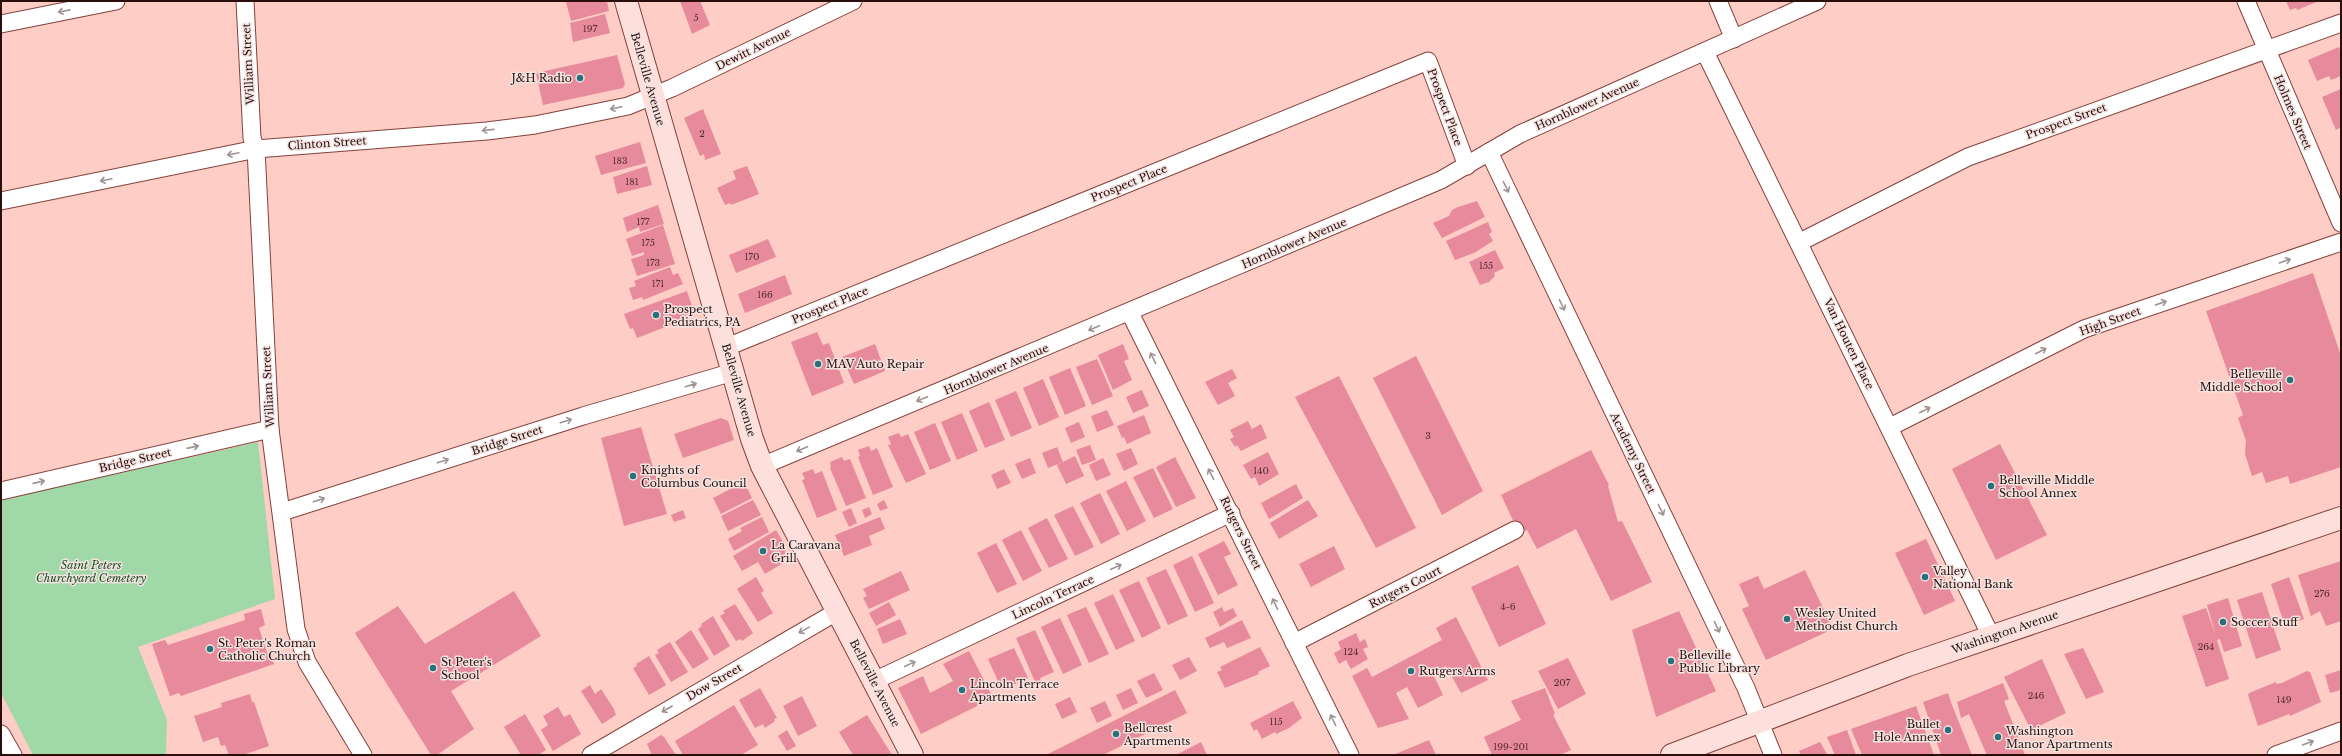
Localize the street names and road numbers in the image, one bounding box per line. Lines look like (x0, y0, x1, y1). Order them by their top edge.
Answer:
street label: William Street (239, 22, 257, 106)
street label: Dewitt Avenue (713, 25, 793, 73)
street label: Belleville Avenue (628, 31, 668, 127)
street label: Prospect Place (1425, 66, 1465, 148)
street label: Holmes Street (2271, 72, 2315, 152)
street label: Hornblower Avenue (1533, 75, 1641, 133)
street label: Prospect Street (2024, 100, 2109, 142)
street label: Clinton Street (287, 133, 368, 153)
street label: Prospect Place (1089, 161, 1169, 205)
street label: Hornblower Avenue (1239, 215, 1349, 271)
street label: Prospect Place (790, 283, 870, 327)
street label: Van Houten Place (1820, 295, 1877, 392)
street label: High Street (2077, 303, 2143, 339)
street label: Hornblower Avenue (941, 341, 1051, 397)
street label: Belleville Avenue (719, 342, 759, 438)
street label: William Street (259, 345, 277, 429)
street label: Academy Street (1607, 409, 1659, 497)
street label: Bridge Street (470, 422, 545, 458)
street label: Bridge Street (97, 445, 173, 475)
street label: Rutgers Street (1217, 494, 1265, 573)
street label: Rutgers Court (1367, 562, 1444, 611)
street label: Lincoln Terrace (1010, 572, 1096, 622)
street label: Washington Avenue (1949, 607, 2060, 657)
street label: Belleville Avenue (847, 637, 903, 729)
street label: Dow Street (684, 660, 745, 704)

